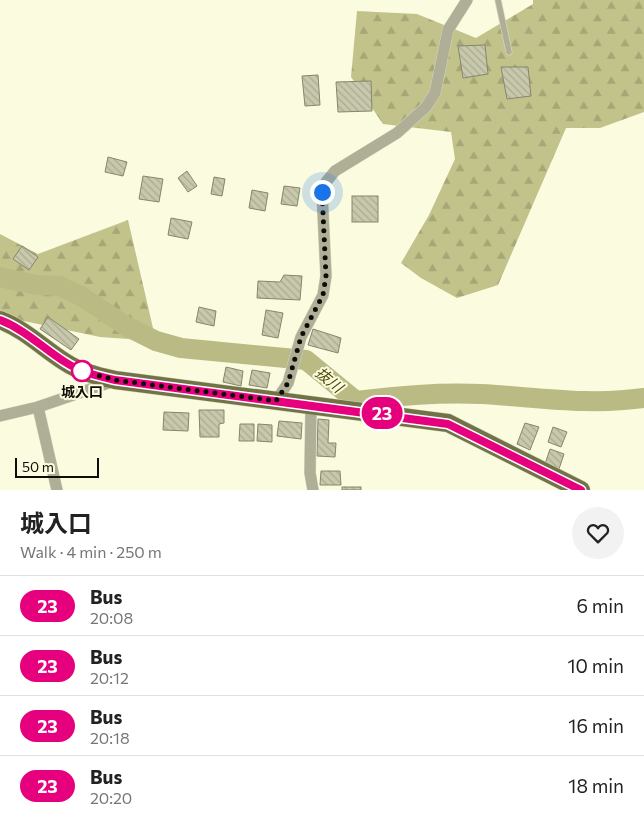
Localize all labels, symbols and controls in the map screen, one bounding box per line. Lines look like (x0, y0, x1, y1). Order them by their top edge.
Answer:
your location (310, 180, 335, 205)
marker: 城入口 (71, 360, 93, 382)
water label: 抜川 (312, 363, 348, 397)
place label: 城入口 (61, 383, 103, 400)
line badge: 23 (360, 397, 404, 429)
text: 23 (372, 402, 392, 424)
scale bar (15, 455, 99, 478)
text: 50 m (22, 458, 54, 475)
button: heart (572, 507, 624, 559)
text: 城入口 (20, 508, 92, 537)
text: Walk · 4 min · 250 m (20, 542, 162, 561)
text: Bus (90, 585, 122, 608)
text: 6 min (576, 594, 624, 617)
text: 23 (37, 595, 58, 617)
text: 20:08 (90, 608, 133, 627)
text: Bus (90, 645, 122, 668)
text: 10 min (567, 654, 624, 677)
text: 23 (37, 655, 58, 677)
text: 20:12 (90, 668, 129, 687)
text: Bus (90, 705, 122, 728)
text: 16 min (568, 714, 624, 737)
text: 23 (37, 715, 58, 737)
text: 20:18 (90, 728, 130, 747)
text: Bus (90, 765, 122, 788)
text: 18 min (568, 774, 624, 797)
text: 23 (37, 775, 58, 797)
text: 20:20 (90, 788, 132, 807)

